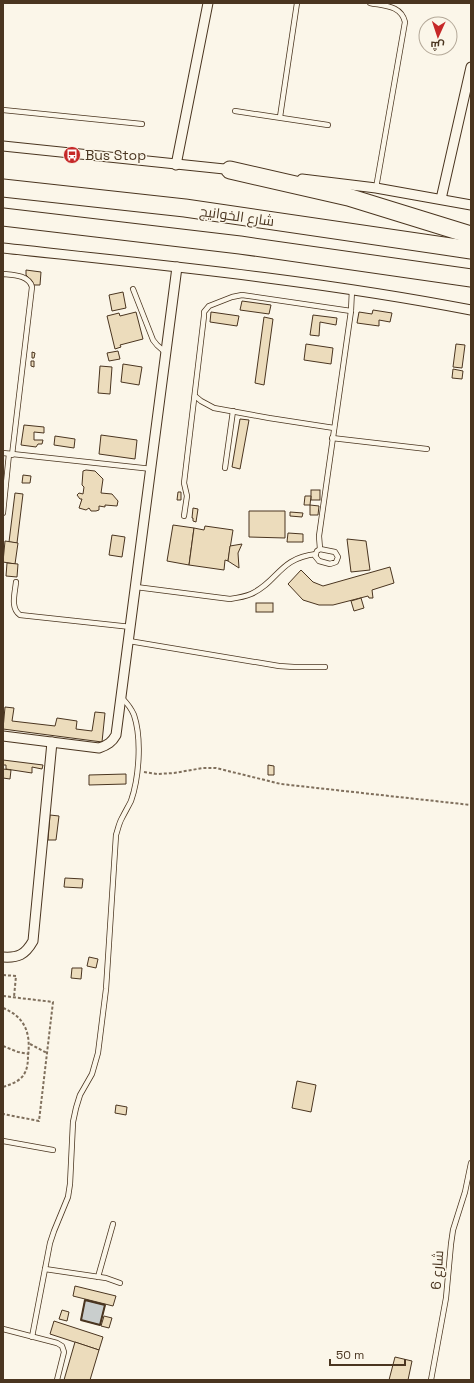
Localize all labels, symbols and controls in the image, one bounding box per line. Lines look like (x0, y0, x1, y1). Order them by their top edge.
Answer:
north arrow (418, 16, 458, 56)
text: ش (430, 39, 445, 53)
bus stop icon: Bus Stop (62, 145, 82, 165)
place label: Bus Stop (85, 146, 146, 164)
street label: شارع الخوانيج (198, 202, 276, 230)
street label: شارع 6 (427, 1250, 447, 1290)
scale bar (330, 1341, 405, 1367)
text: 50 m (336, 1347, 364, 1363)

